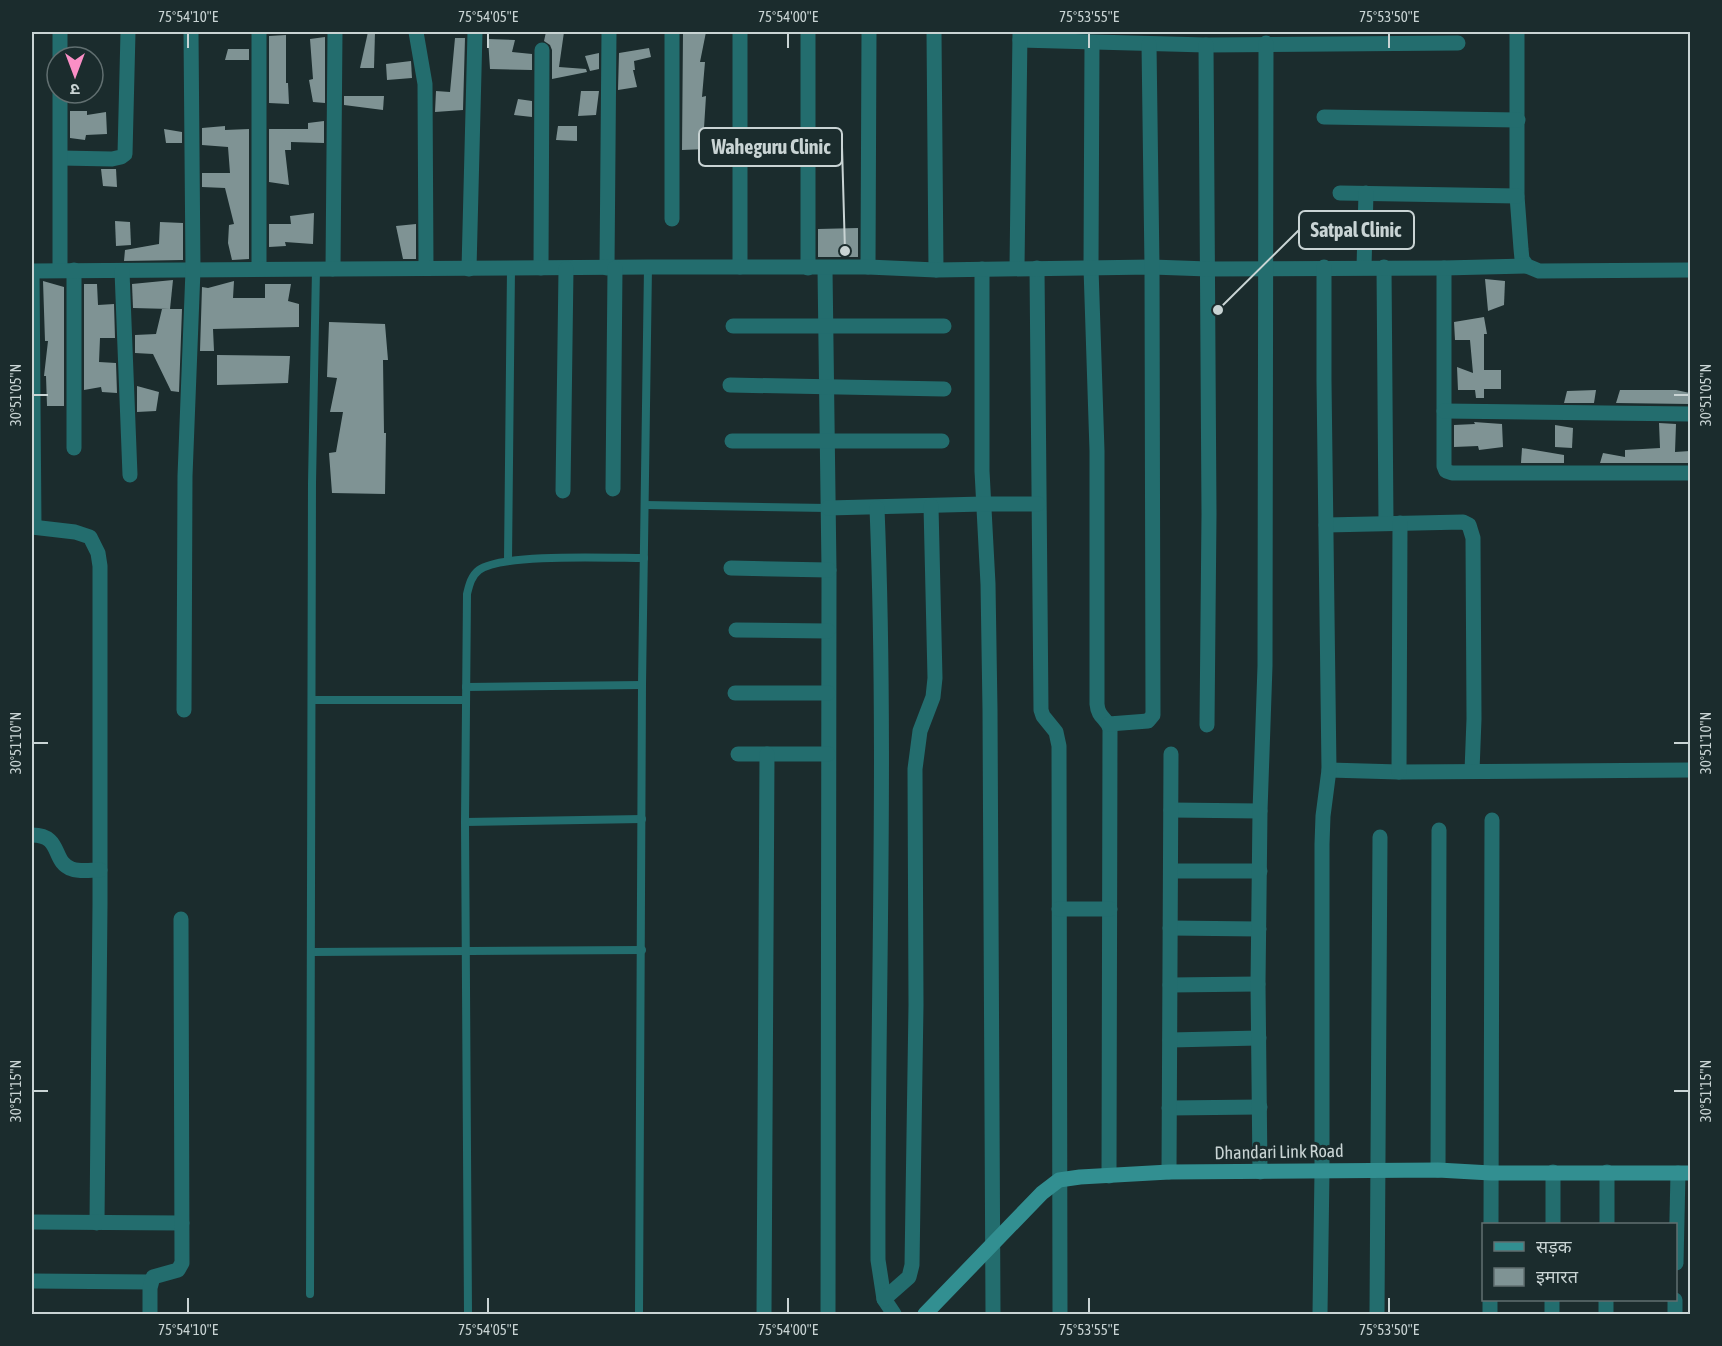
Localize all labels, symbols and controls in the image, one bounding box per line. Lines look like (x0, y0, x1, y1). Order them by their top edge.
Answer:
text: 75°54'10"E (158, 8, 219, 25)
text: 75°54'05"E (458, 8, 519, 25)
text: 75°54'00"E (758, 8, 819, 25)
text: 75°53'55"E (1059, 8, 1120, 25)
text: 75°53'50"E (1359, 8, 1420, 25)
north arrow (45, 45, 105, 105)
text: उ (70, 81, 80, 99)
callout: Waheguru Clinic (699, 128, 842, 166)
text: Waheguru Clinic (710, 135, 831, 158)
callout: Satpal Clinic (1299, 211, 1414, 249)
text: Satpal Clinic (1311, 218, 1402, 241)
text: 30°51'05"N (7, 364, 24, 426)
text: 30°51'05"N (1697, 364, 1714, 426)
text: 30°51'10"N (7, 712, 24, 774)
text: 30°51'10"N (1697, 712, 1714, 774)
text: 30°51'15"N (7, 1060, 24, 1122)
text: 30°51'15"N (1697, 1060, 1714, 1122)
street label: Dhandari Link Road (1214, 1140, 1344, 1163)
legend (1482, 1223, 1677, 1301)
text: सड़क (1536, 1236, 1573, 1257)
text: इमारत (1536, 1266, 1579, 1287)
text: 75°54'10"E (158, 1321, 219, 1338)
text: 75°54'05"E (458, 1321, 519, 1338)
text: 75°54'00"E (758, 1321, 819, 1338)
text: 75°53'55"E (1059, 1321, 1120, 1338)
text: 75°53'50"E (1359, 1321, 1420, 1338)

